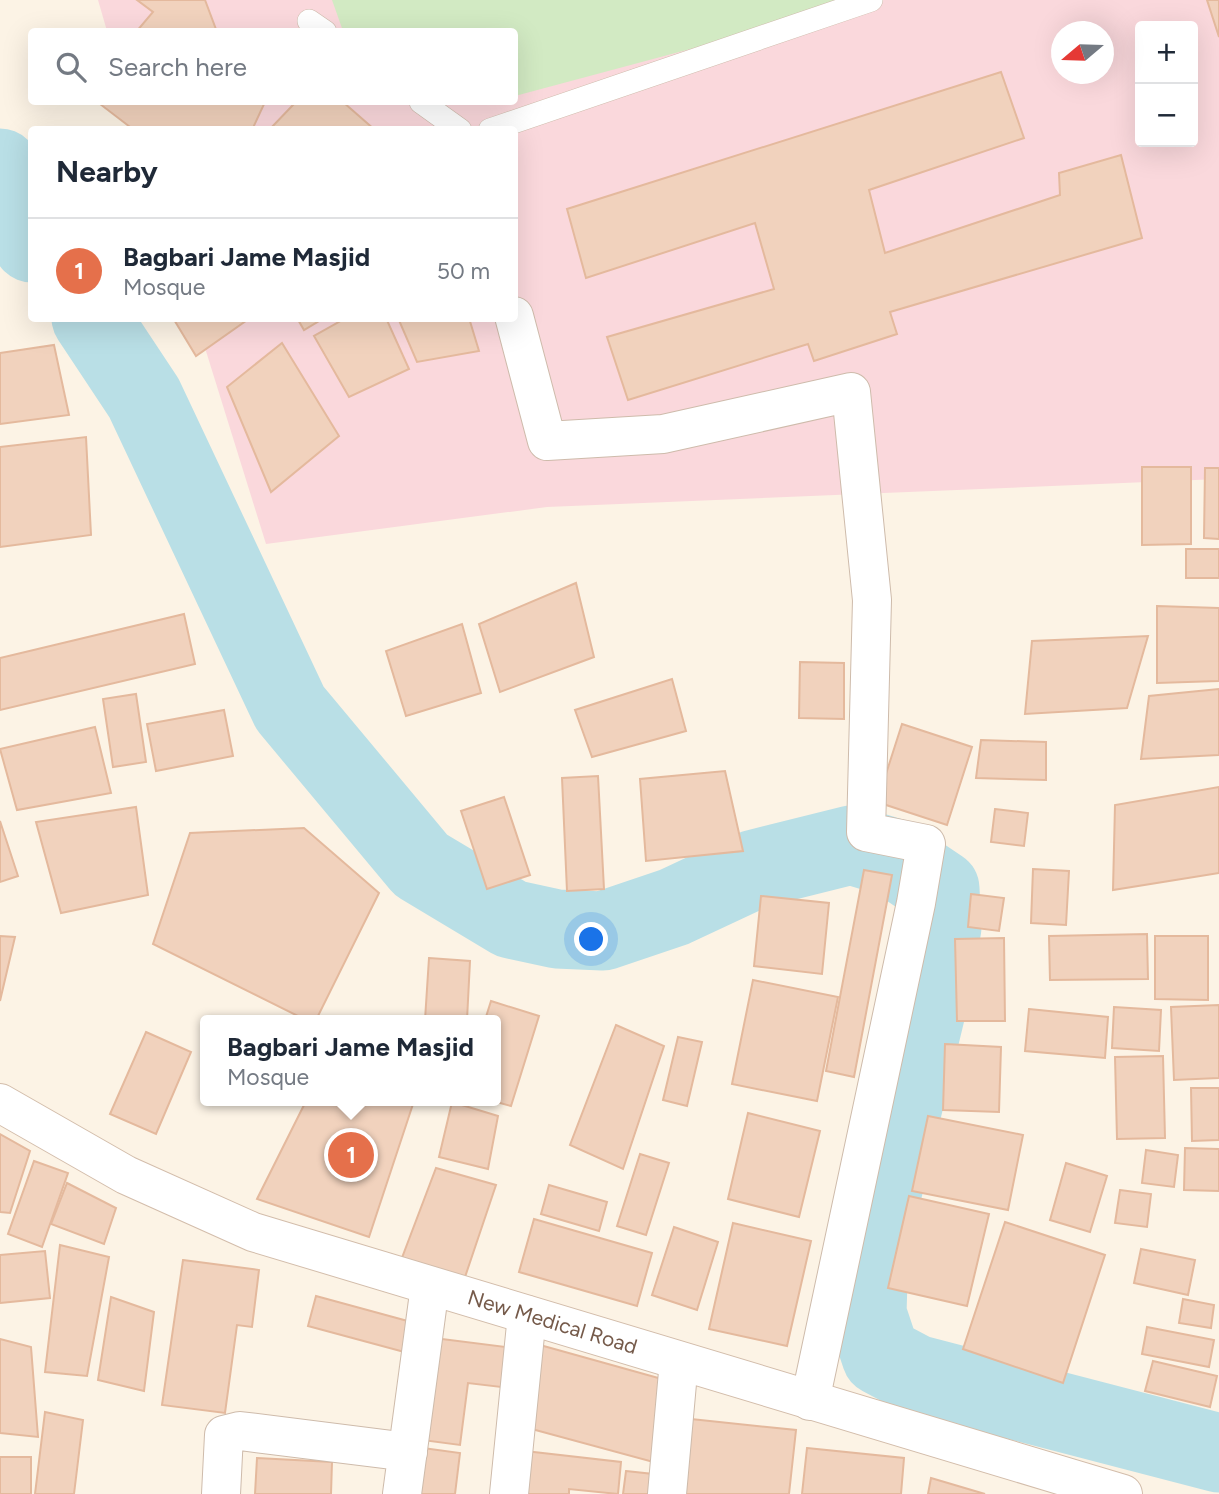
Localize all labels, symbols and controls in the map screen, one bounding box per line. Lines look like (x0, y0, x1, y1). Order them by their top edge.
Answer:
north arrow (1051, 21, 1114, 84)
map controls (1135, 21, 1198, 147)
button: + (1135, 21, 1198, 84)
search box (28, 28, 518, 105)
icon: search (52, 48, 90, 86)
text: Search here (108, 51, 247, 83)
button: − (1135, 84, 1198, 147)
text: Nearby (56, 153, 158, 190)
text: Bagbari Jame Masjid (123, 241, 370, 273)
text: 1 (74, 257, 84, 285)
text: 50 m (437, 257, 490, 285)
text: Mosque (123, 273, 205, 301)
your location (574, 922, 608, 956)
popup (200, 1015, 501, 1106)
text: Bagbari Jame Masjid (227, 1031, 474, 1063)
text: Mosque (227, 1063, 309, 1091)
pin: 1 (328, 1129, 374, 1181)
street label: New Medical Road (465, 1284, 640, 1359)

